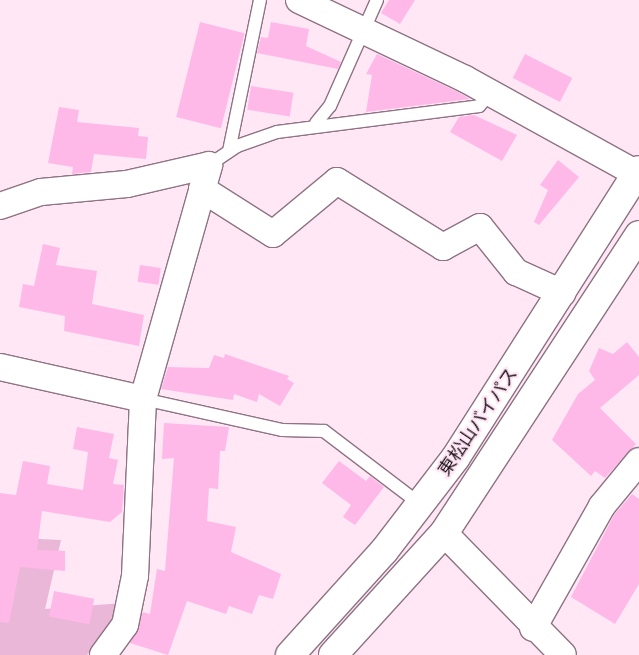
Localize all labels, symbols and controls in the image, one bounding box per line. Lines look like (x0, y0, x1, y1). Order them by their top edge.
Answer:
street label: 東松山バイパス (434, 364, 522, 480)

